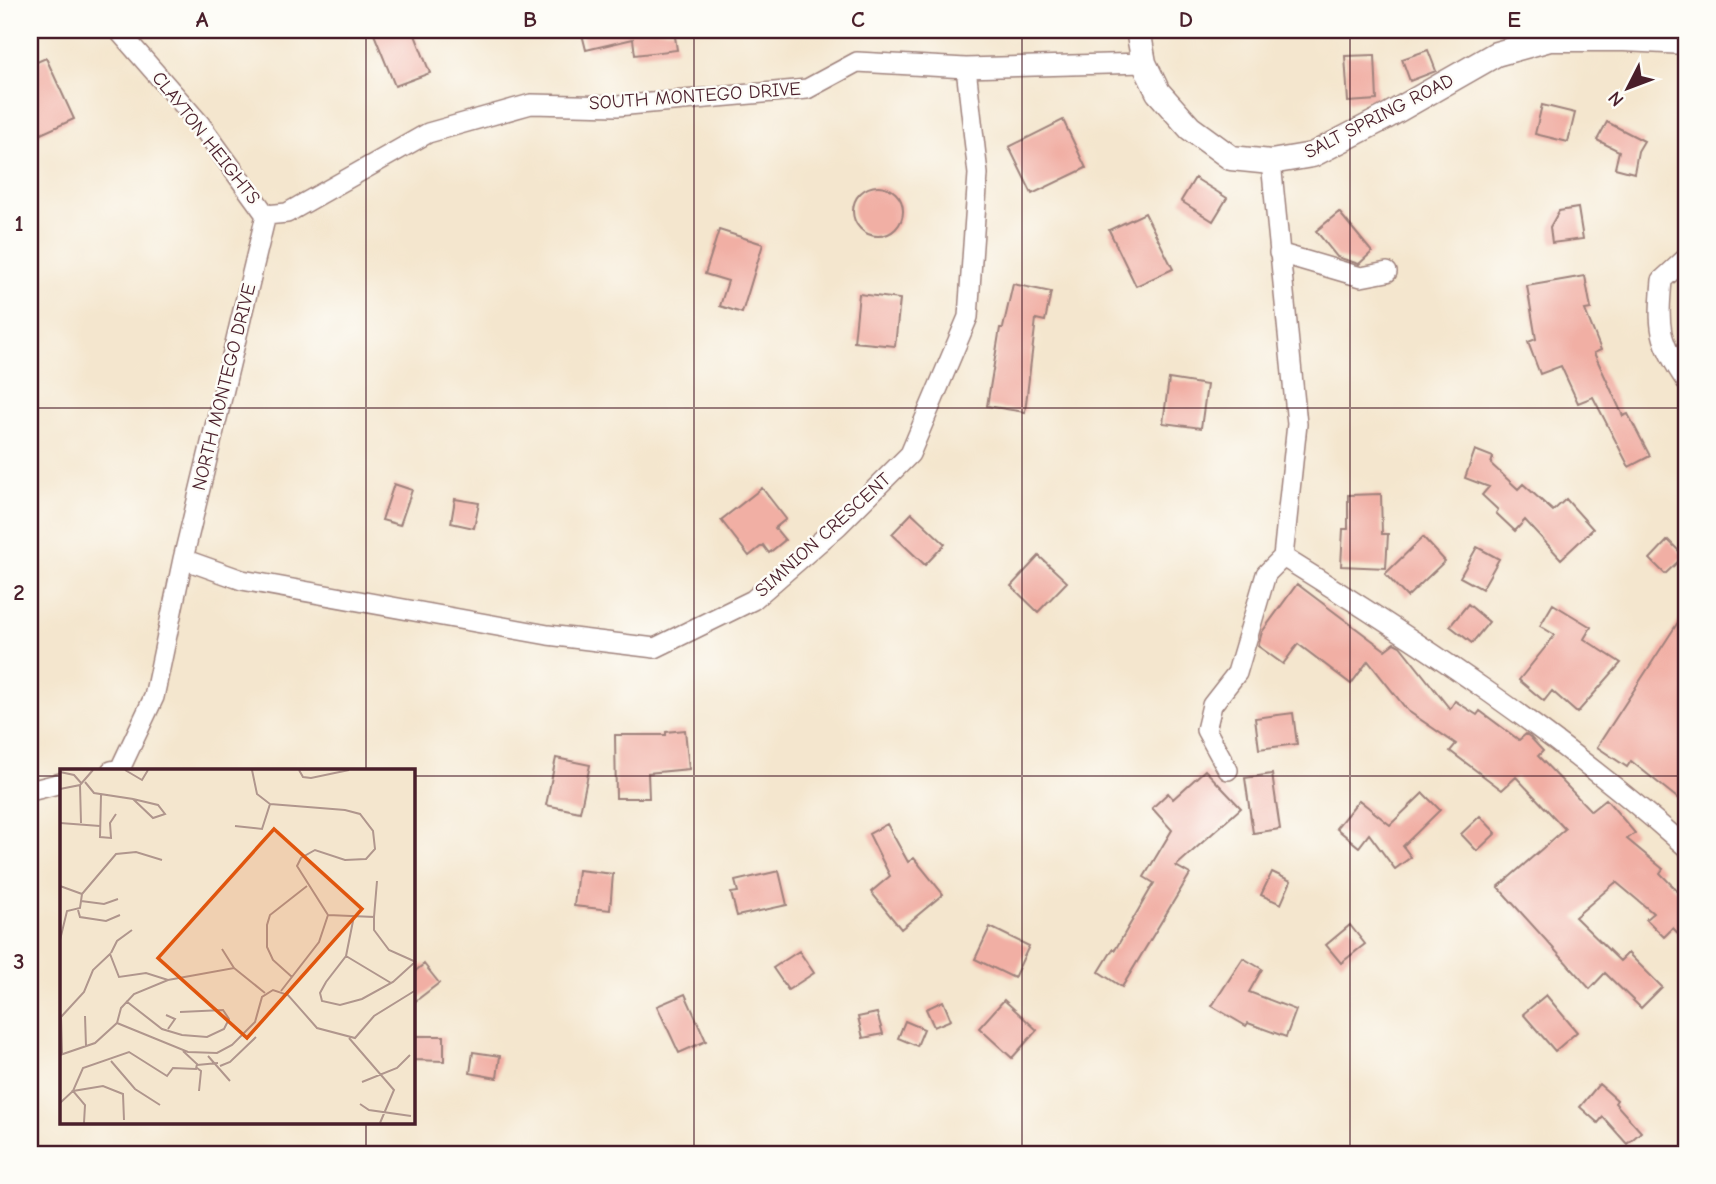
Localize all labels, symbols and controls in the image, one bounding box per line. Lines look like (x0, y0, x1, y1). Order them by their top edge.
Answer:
text: A (196, 6, 209, 33)
text: B (523, 6, 537, 33)
text: C (851, 6, 865, 33)
text: D (1179, 6, 1193, 33)
text: E (1507, 6, 1521, 33)
north arrow (1594, 52, 1664, 122)
street label: CLAYTON HEIGHTS (147, 67, 265, 209)
street label: SALT SPRING ROAD (1301, 69, 1457, 163)
street label: SOUTH MONTEGO DRIVE (588, 78, 802, 114)
text: N (1604, 87, 1628, 111)
text: 1 (14, 210, 24, 237)
street label: NORTH MONTEGO DRIVE (188, 281, 260, 493)
street label: SIMNION CRESCENT (751, 468, 895, 602)
text: 2 (13, 579, 25, 606)
inset map (60, 769, 415, 1124)
text: 3 (13, 948, 25, 975)

